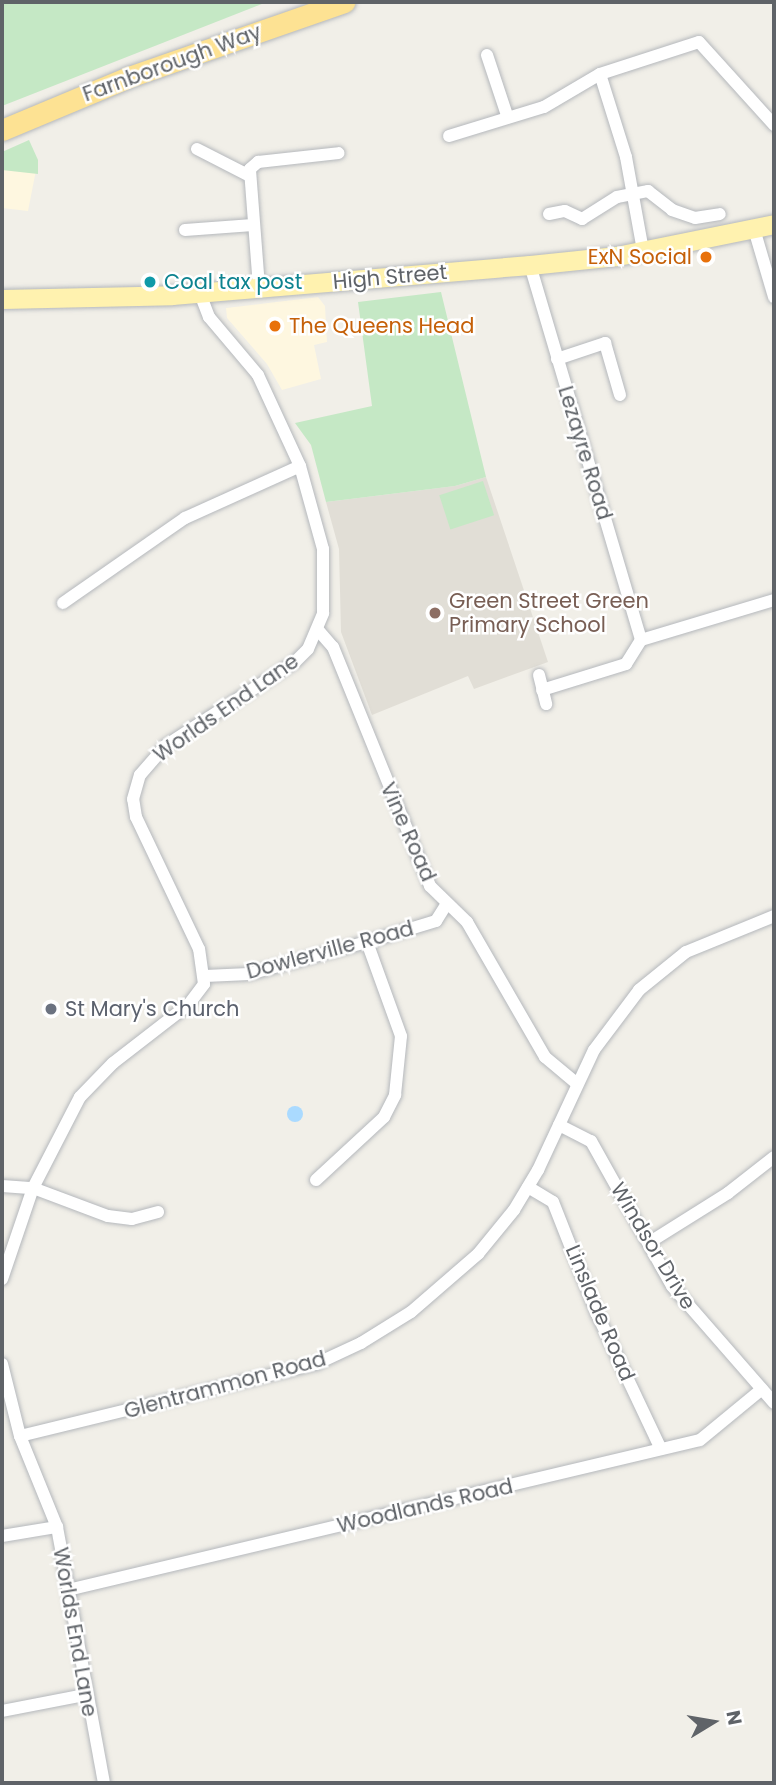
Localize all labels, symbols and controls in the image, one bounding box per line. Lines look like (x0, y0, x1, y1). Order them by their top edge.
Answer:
street label: Farnborough Way (79, 19, 265, 107)
place label: ExN Social (588, 244, 692, 270)
marker: ExN Social (698, 249, 714, 265)
street label: High Street (332, 259, 448, 295)
place label: Coal tax post (164, 269, 302, 295)
marker: Coal tax post (142, 274, 158, 290)
place label: The Queens Head (289, 313, 474, 339)
marker: The Queens Head (267, 318, 283, 334)
street label: Lezayre Road (553, 383, 617, 523)
place label: Green Street Green Primary School (449, 588, 649, 638)
marker: Green Street Green Primary School (427, 605, 443, 621)
street label: Worlds End Lane (149, 649, 303, 767)
street label: Vine Road (375, 778, 441, 886)
street label: Dowlerville Road (244, 916, 416, 984)
place label: St Mary's Church (65, 996, 240, 1022)
marker: St Mary's Church (43, 1001, 59, 1017)
street label: Windsor Drive (605, 1178, 701, 1314)
street label: Linslade Road (560, 1241, 640, 1385)
street label: Glentrammon Road (121, 1346, 329, 1424)
street label: Woodlands Road (335, 1474, 515, 1538)
street label: Worlds End Lane (48, 1545, 102, 1719)
north arrow (678, 1687, 748, 1757)
text: N (719, 1708, 749, 1727)

